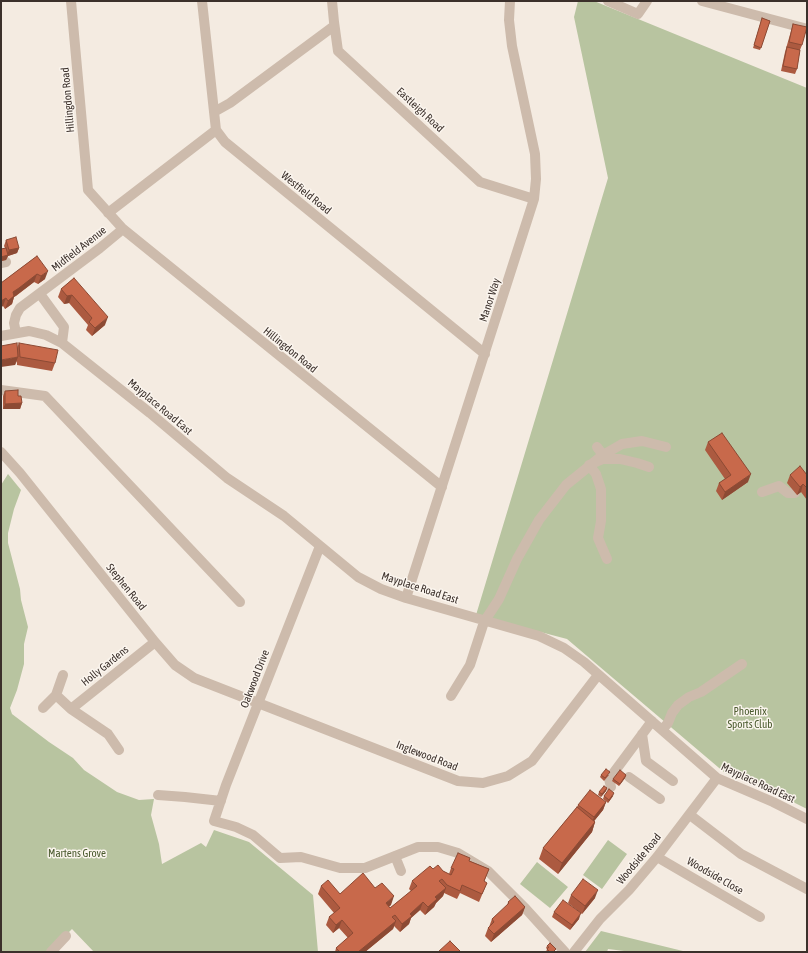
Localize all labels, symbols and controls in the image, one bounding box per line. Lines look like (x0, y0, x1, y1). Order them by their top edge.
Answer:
street label: Hillingdon Road (59, 67, 77, 133)
street label: Eastleigh Road (394, 85, 446, 135)
street label: Westfield Road (278, 169, 334, 217)
street label: Midfield Avenue (49, 224, 109, 274)
street label: Manor Way (477, 277, 503, 323)
street label: Hillingdon Road (260, 324, 320, 376)
street label: Mayplace Road East (125, 376, 195, 438)
street label: Stephen Road (103, 561, 149, 613)
street label: Mayplace Road East (380, 569, 460, 607)
street label: Holly Gardens (79, 643, 131, 689)
street label: Oakwood Drive (238, 648, 272, 710)
park label: Phoenix Sports Club (727, 705, 773, 731)
street label: Inglewood Road (394, 738, 460, 774)
street label: Mayplace Road East (719, 760, 797, 806)
street label: Woodside Road (614, 831, 664, 887)
park label: Martens Grove (48, 847, 106, 861)
street label: Woodside Close (684, 855, 746, 897)

